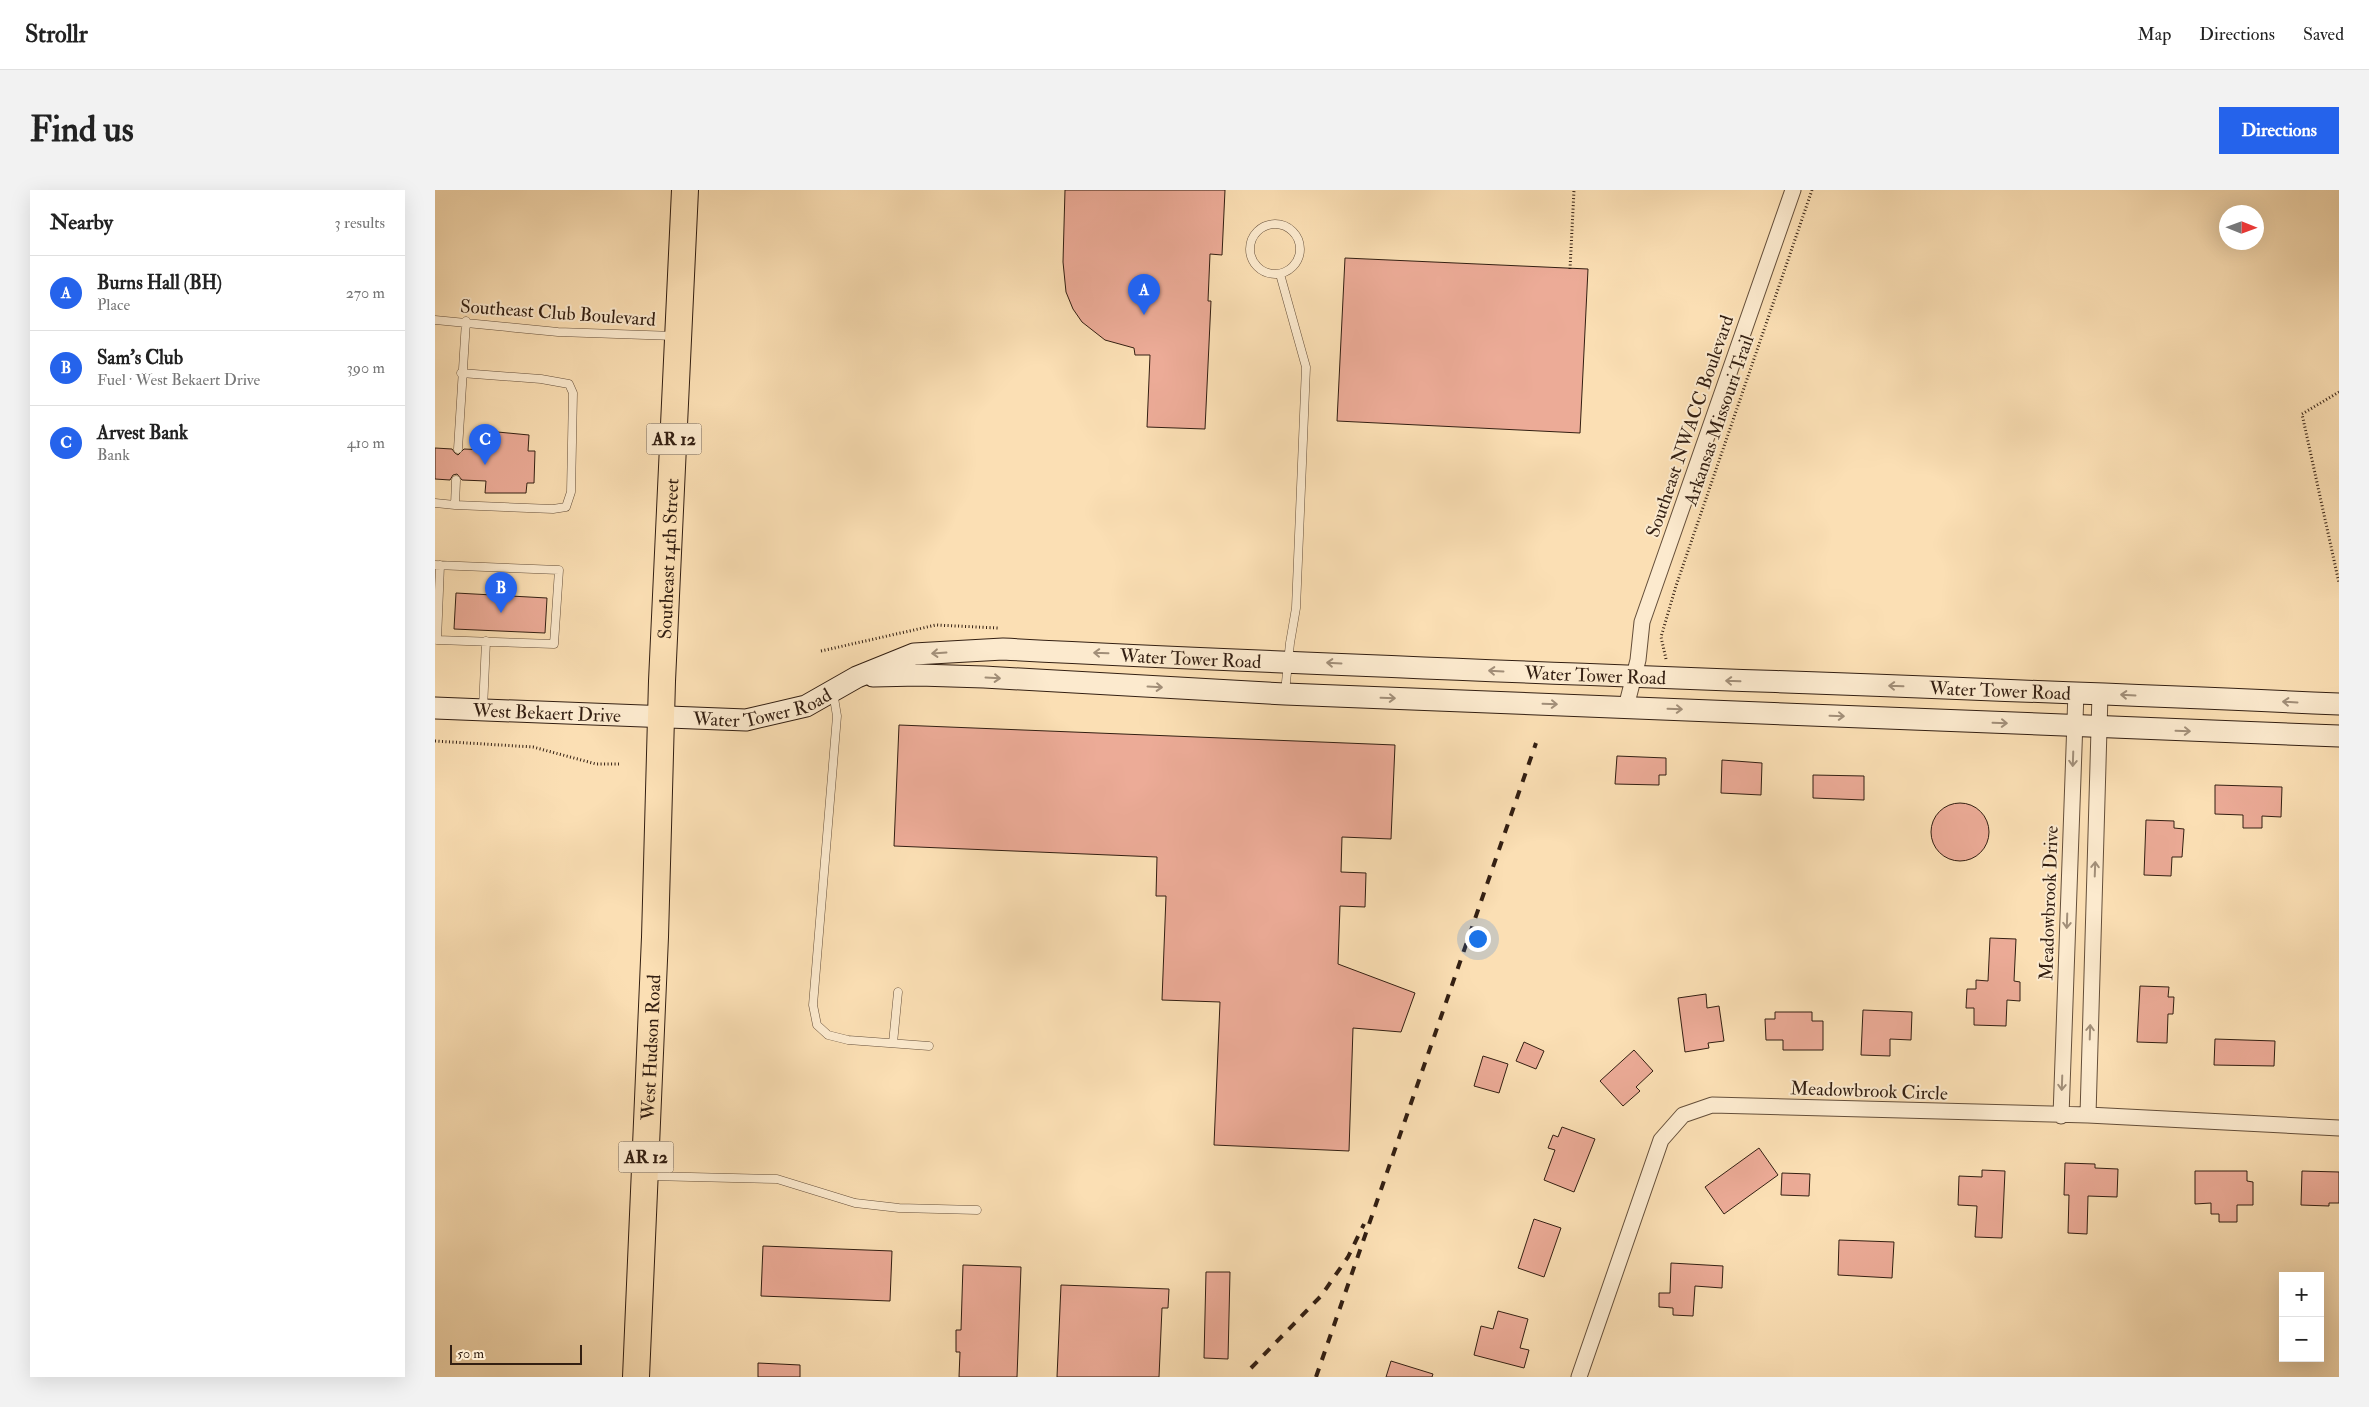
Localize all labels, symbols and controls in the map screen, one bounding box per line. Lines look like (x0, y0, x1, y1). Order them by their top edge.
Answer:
text: Strollr (25, 19, 88, 50)
text: Map (2138, 23, 2171, 46)
text: Directions (2199, 23, 2275, 46)
text: Saved (2303, 23, 2344, 46)
button: Directions (2219, 107, 2339, 154)
text: Find us (30, 108, 134, 152)
north arrow (2219, 205, 2264, 250)
text: Nearby (50, 209, 113, 236)
text: 3 results (334, 213, 385, 233)
text: Burns Hall (BH) (97, 271, 222, 295)
pin: A (1128, 274, 1160, 315)
text: A (61, 283, 71, 303)
text: 270 m (346, 283, 385, 303)
street label: Southeast Club Boulevard (459, 294, 657, 332)
text: Place (97, 295, 130, 315)
street label: Southeast NWACC Boulevard (1641, 311, 1739, 541)
street label: Arkansas Missouri Trail (1678, 332, 1759, 510)
text: Sam's Club (97, 346, 183, 370)
text: B (61, 358, 71, 378)
text: 390 m (347, 358, 385, 378)
text: Fuel · West Bekaert Drive (97, 370, 260, 390)
text: Arvest Bank (97, 421, 188, 445)
road number: AR 12 (647, 423, 701, 454)
pin: C (469, 424, 501, 465)
text: C (60, 433, 72, 453)
text: 410 m (347, 433, 385, 453)
text: Bank (97, 445, 130, 465)
street label: Southeast 14th Street (653, 478, 684, 640)
pin: B (485, 572, 517, 613)
street label: Water Tower Road (1118, 644, 1263, 674)
one-way arrow (931, 648, 947, 657)
one-way arrow (1094, 648, 1110, 658)
one-way arrow (1326, 659, 1342, 668)
street label: Water Tower Road (1523, 661, 1667, 690)
one-way arrow (1488, 667, 1504, 676)
one-way arrow (985, 673, 1001, 682)
one-way arrow (1725, 676, 1742, 686)
street label: Water Tower Road (1928, 676, 2072, 706)
one-way arrow (1147, 682, 1163, 691)
one-way arrow (1888, 682, 1904, 691)
street label: Water Tower Road (691, 683, 837, 733)
one-way arrow (2120, 690, 2136, 699)
one-way arrow (1379, 693, 1395, 702)
one-way arrow (2283, 697, 2299, 707)
street label: West Bekaert Drive (471, 698, 621, 728)
one-way arrow (1542, 699, 1558, 709)
one-way arrow (1666, 704, 1683, 714)
one-way arrow (1829, 712, 1845, 721)
one-way arrow (1991, 719, 2007, 728)
one-way arrow (2175, 726, 2191, 735)
one-way arrow (2068, 750, 2078, 766)
street label: Meadowbrook Drive (2034, 825, 2064, 981)
one-way arrow (2091, 862, 2100, 878)
one-way arrow (2063, 913, 2072, 929)
your location (1465, 926, 1491, 952)
street label: West Hudson Road (636, 973, 666, 1122)
one-way arrow (2086, 1024, 2095, 1040)
one-way arrow (2057, 1075, 2067, 1091)
street label: Meadowbrook Circle (1790, 1076, 1948, 1106)
road number: AR 12 (619, 1142, 673, 1172)
map controls (2279, 1272, 2324, 1362)
button: + (2279, 1272, 2324, 1317)
button: − (2279, 1317, 2324, 1362)
scale bar (450, 1342, 583, 1365)
text: 50 m (457, 1345, 484, 1362)

